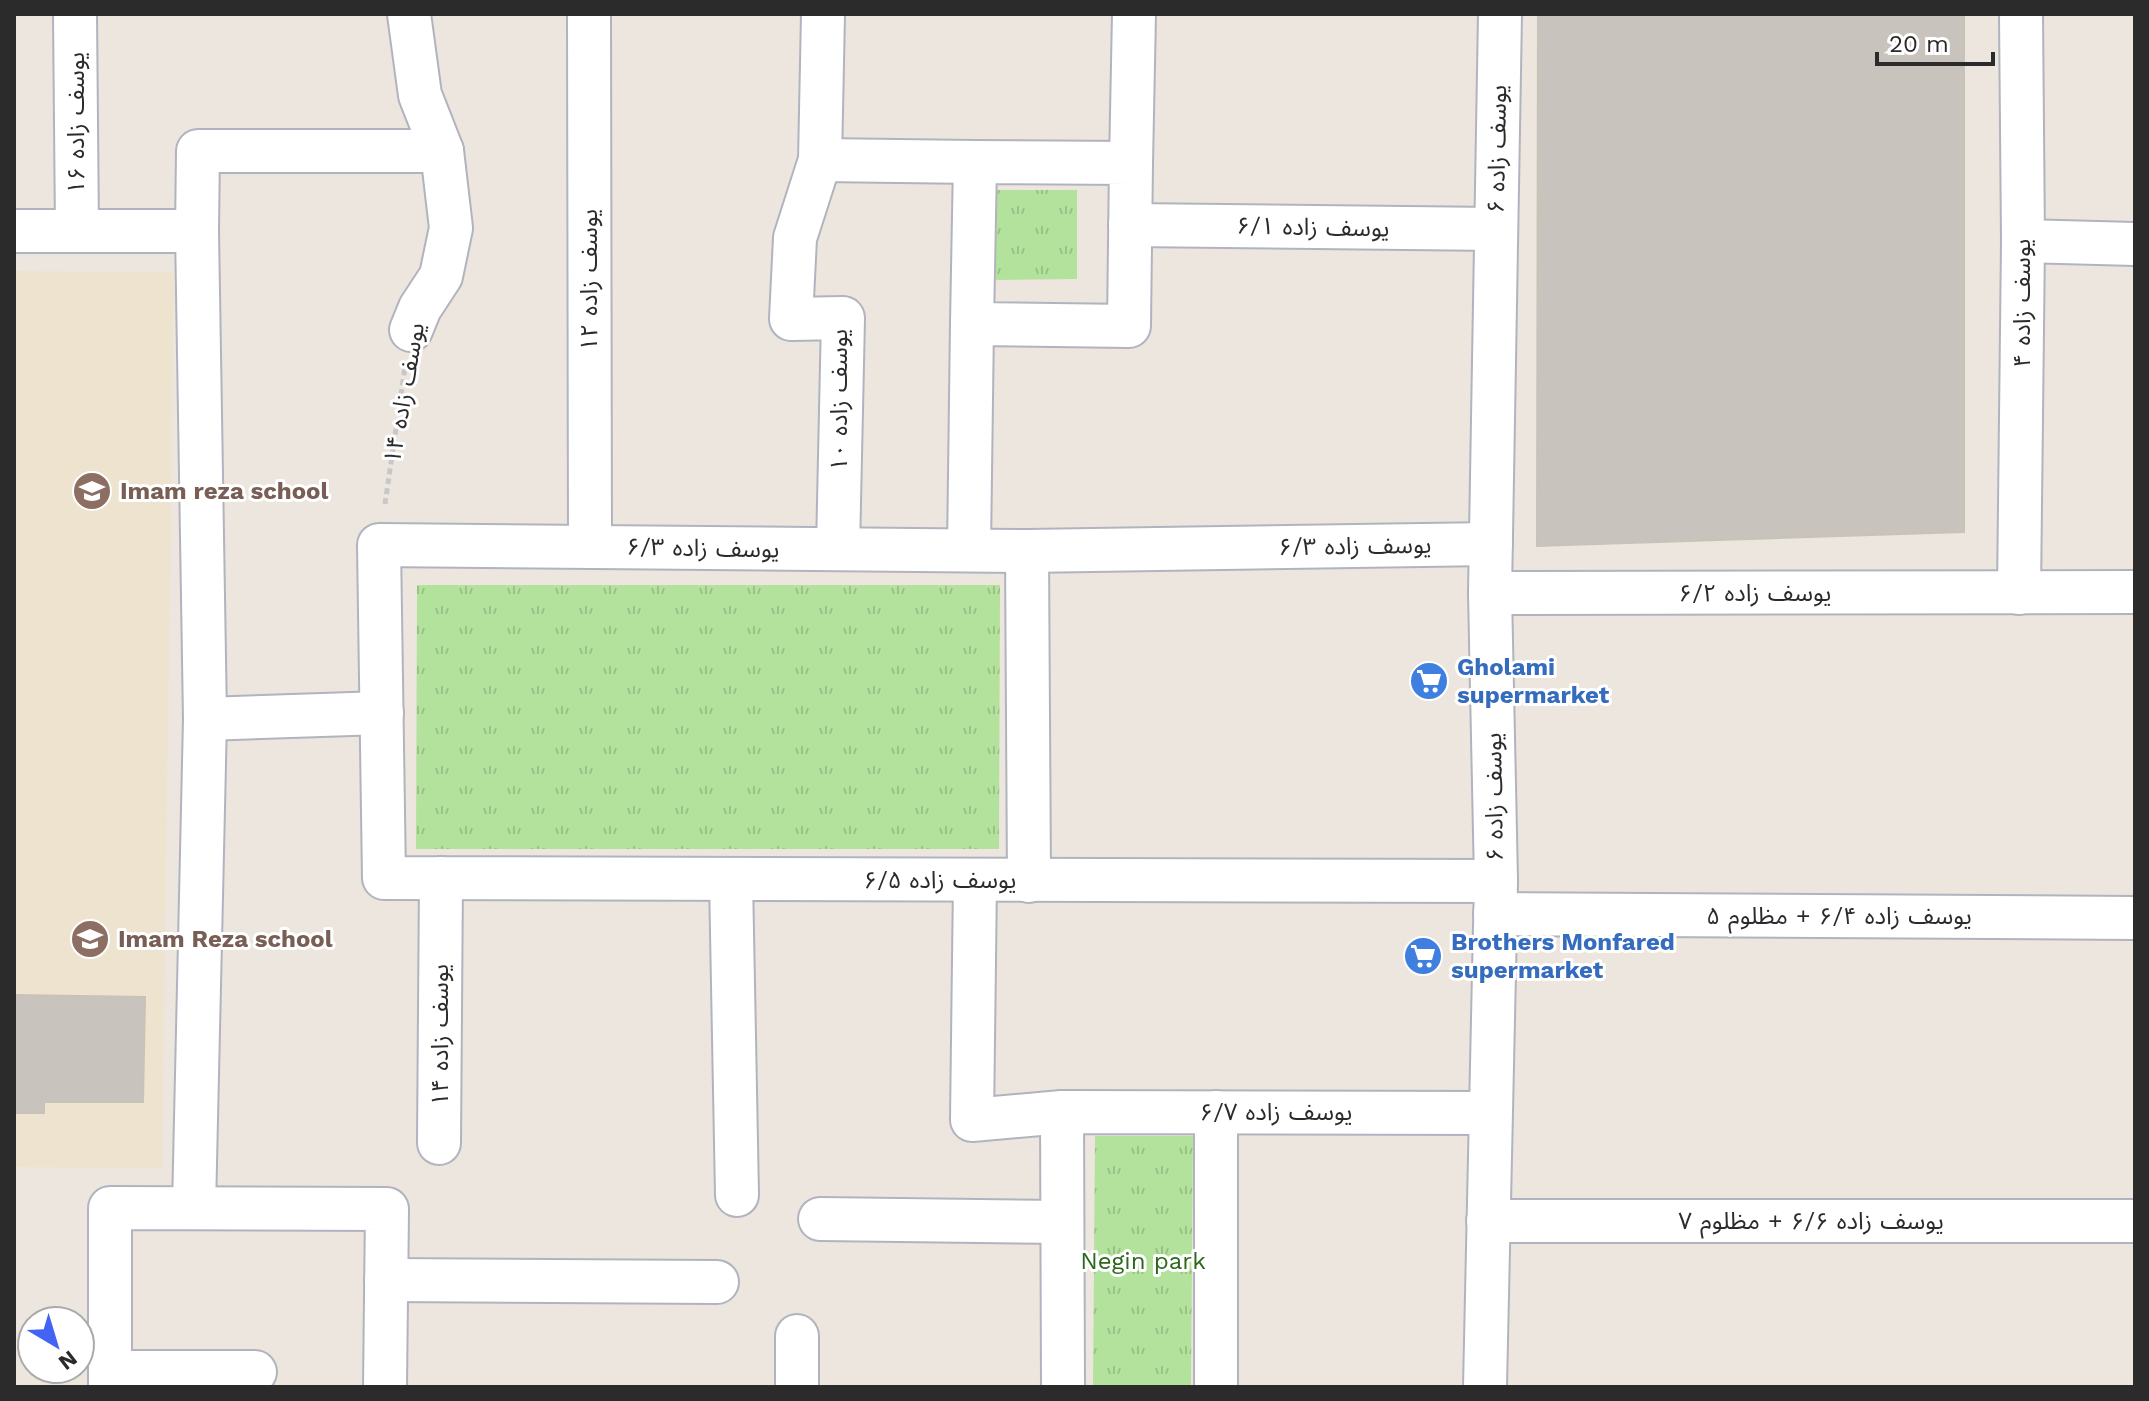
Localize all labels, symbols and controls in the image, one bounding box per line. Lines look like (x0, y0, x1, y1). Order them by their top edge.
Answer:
scale bar (1877, 16, 1993, 66)
text: 20 m (1889, 30, 1949, 58)
street label: یوسف زاده ۱۶ (62, 52, 90, 194)
street label: یوسف زاده ۶ (1482, 84, 1512, 214)
street label: یوسف زاده ۱۲ (575, 209, 603, 351)
street label: یوسف زاده ۶/۱ (1236, 212, 1390, 242)
street label: یوسف زاده ۴ (2008, 239, 2036, 367)
street label: یوسف زاده ۱۴ (378, 320, 430, 466)
street label: یوسف زاده ۱۰ (825, 329, 853, 471)
school or university icon: Imam reza school (71, 470, 113, 512)
place label: Imam reza school (120, 477, 328, 505)
street label: یوسف زاده ۶/۳ (1278, 531, 1432, 561)
street label: یوسف زاده ۶/۳ (626, 533, 780, 563)
street label: یوسف زاده ۶/۲ (1678, 579, 1832, 607)
place label: Gholami supermarket (1457, 653, 1610, 709)
supermarket icon: Gholami supermarket (1408, 660, 1450, 702)
street label: یوسف زاده ۶ (1479, 732, 1509, 862)
street label: یوسف زاده ۶/۵ (863, 866, 1017, 894)
street label: یوسف زاده ۶/۴ + مظلوم ۵ (1706, 902, 1972, 934)
school or university icon: Imam Reza school (69, 918, 111, 960)
place label: Imam Reza school (118, 925, 333, 953)
place label: Brothers Monfared supermarket (1451, 928, 1675, 984)
supermarket icon: Brothers Monfared supermarket (1402, 935, 1444, 977)
street label: یوسف زاده ۱۴ (426, 964, 454, 1106)
street label: یوسف زاده ۶/۷ (1199, 1098, 1353, 1126)
street label: یوسف زاده ۶/۶ + مظلوم ۷ (1678, 1207, 1944, 1239)
park label: Negin park (1080, 1247, 1206, 1275)
north arrow (16, 1305, 96, 1385)
text: N (54, 1345, 82, 1375)

